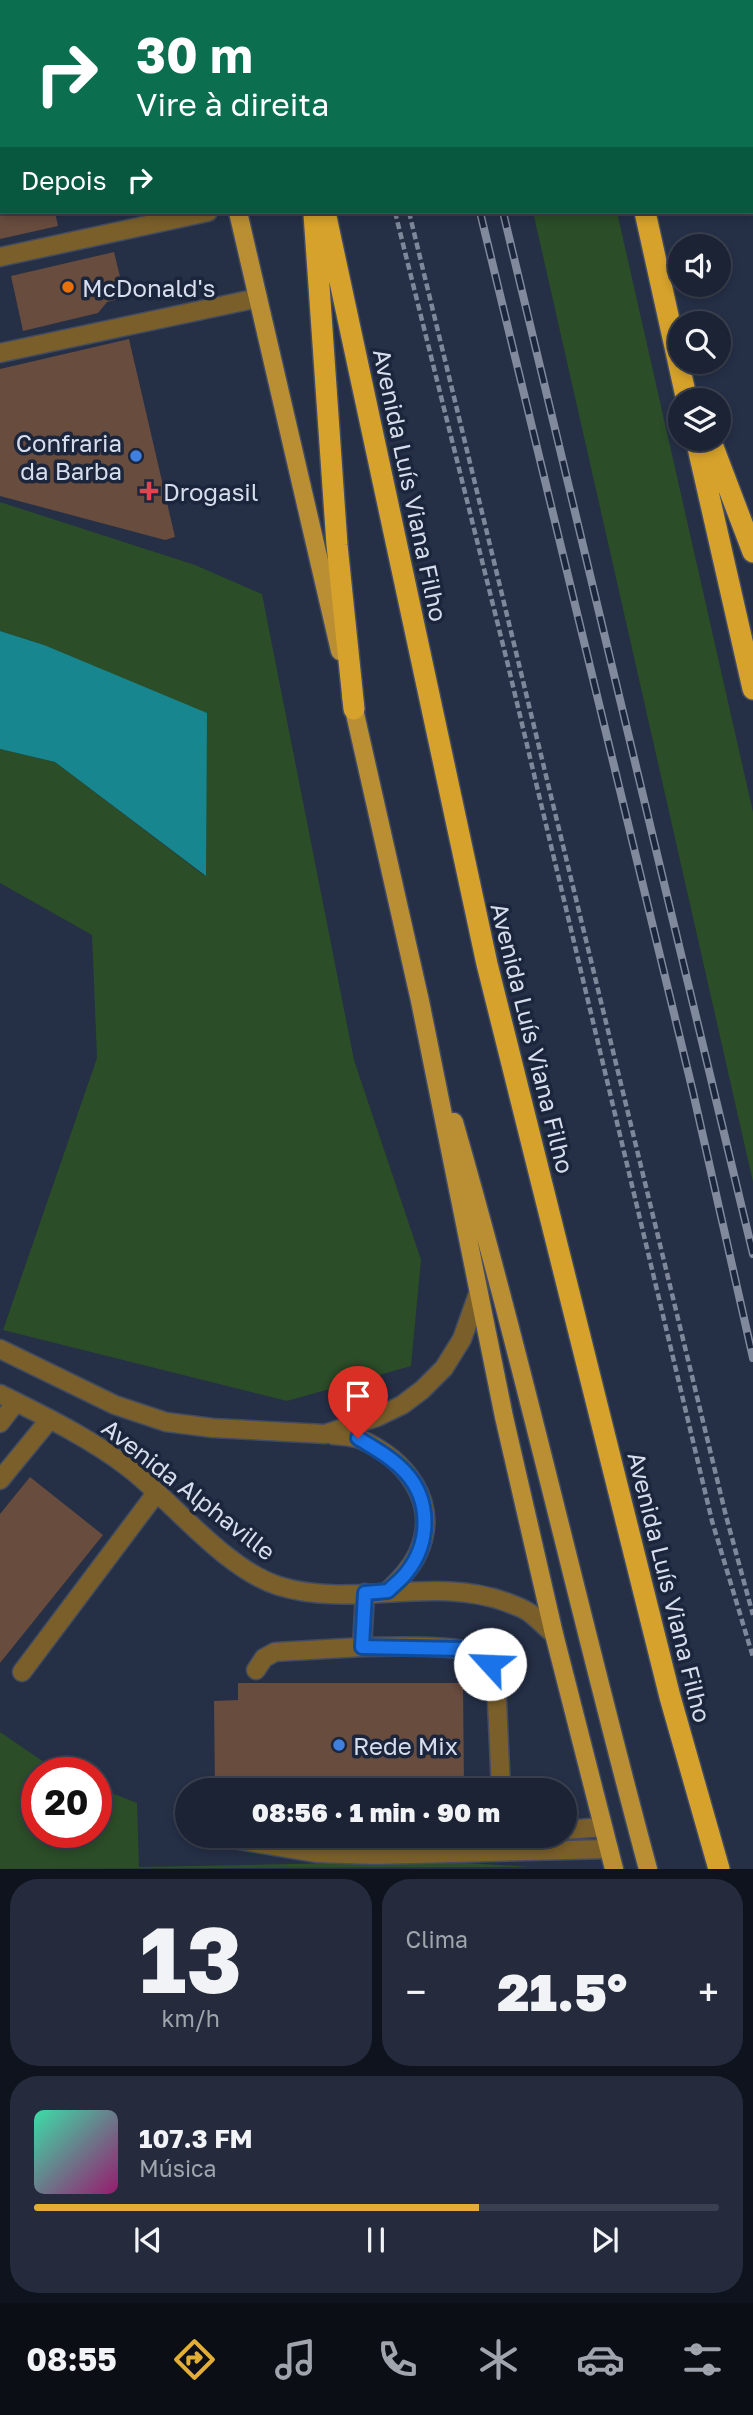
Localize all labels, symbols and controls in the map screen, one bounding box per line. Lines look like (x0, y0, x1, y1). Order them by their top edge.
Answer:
text: 30 m (136, 25, 253, 84)
icon: right (21, 28, 112, 119)
text: Vire à direita (136, 85, 329, 123)
icon: right (121, 161, 159, 199)
text: Depois (21, 165, 107, 196)
map controls (668, 234, 731, 451)
button: sound (668, 234, 731, 297)
place label: McDonald's (82, 273, 215, 302)
marker: McDonald's (60, 279, 76, 295)
button: search (668, 311, 731, 374)
street label: Avenida Luís Viana Filho (368, 346, 454, 624)
button: layers (668, 388, 731, 451)
place label: Confraria da Barba (16, 428, 122, 485)
marker: Confraria da Barba (128, 448, 144, 464)
place label: Drogasil (163, 477, 258, 506)
marker: Drogasil (141, 483, 157, 499)
street label: Avenida Luís Viana Filho (485, 900, 581, 1176)
pin (328, 1366, 388, 1438)
icon: arrive (339, 1377, 377, 1415)
street label: Avenida Alphaville (97, 1412, 281, 1566)
street label: Avenida Luís Viana Filho (622, 1449, 718, 1725)
position arrow (453, 1627, 527, 1701)
place label: Rede Mix (353, 1731, 458, 1760)
marker: Rede Mix (331, 1737, 347, 1753)
speed limit sign: 20 (21, 1757, 112, 1848)
text: 08:56 · 1 min · 90 m (252, 1797, 500, 1828)
text: 13 (140, 1904, 242, 2013)
text: Clima (406, 1925, 468, 1953)
text: 21.5° (497, 1960, 627, 2022)
text: − (406, 1969, 426, 2014)
text: + (698, 1969, 719, 2014)
text: km/h (161, 2004, 220, 2032)
text: 107.3 FM (139, 2123, 253, 2154)
text: Música (139, 2154, 217, 2182)
icon: previous (129, 2221, 167, 2259)
icon: pause (357, 2221, 395, 2259)
icon: next (586, 2221, 624, 2259)
icon: directions (170, 2335, 219, 2384)
icon: music (271, 2335, 320, 2384)
icon: phone (373, 2335, 422, 2384)
icon: climate (474, 2335, 523, 2384)
icon: car (576, 2335, 625, 2384)
icon: filters (678, 2335, 727, 2384)
text: 08:55 (26, 2340, 117, 2378)

